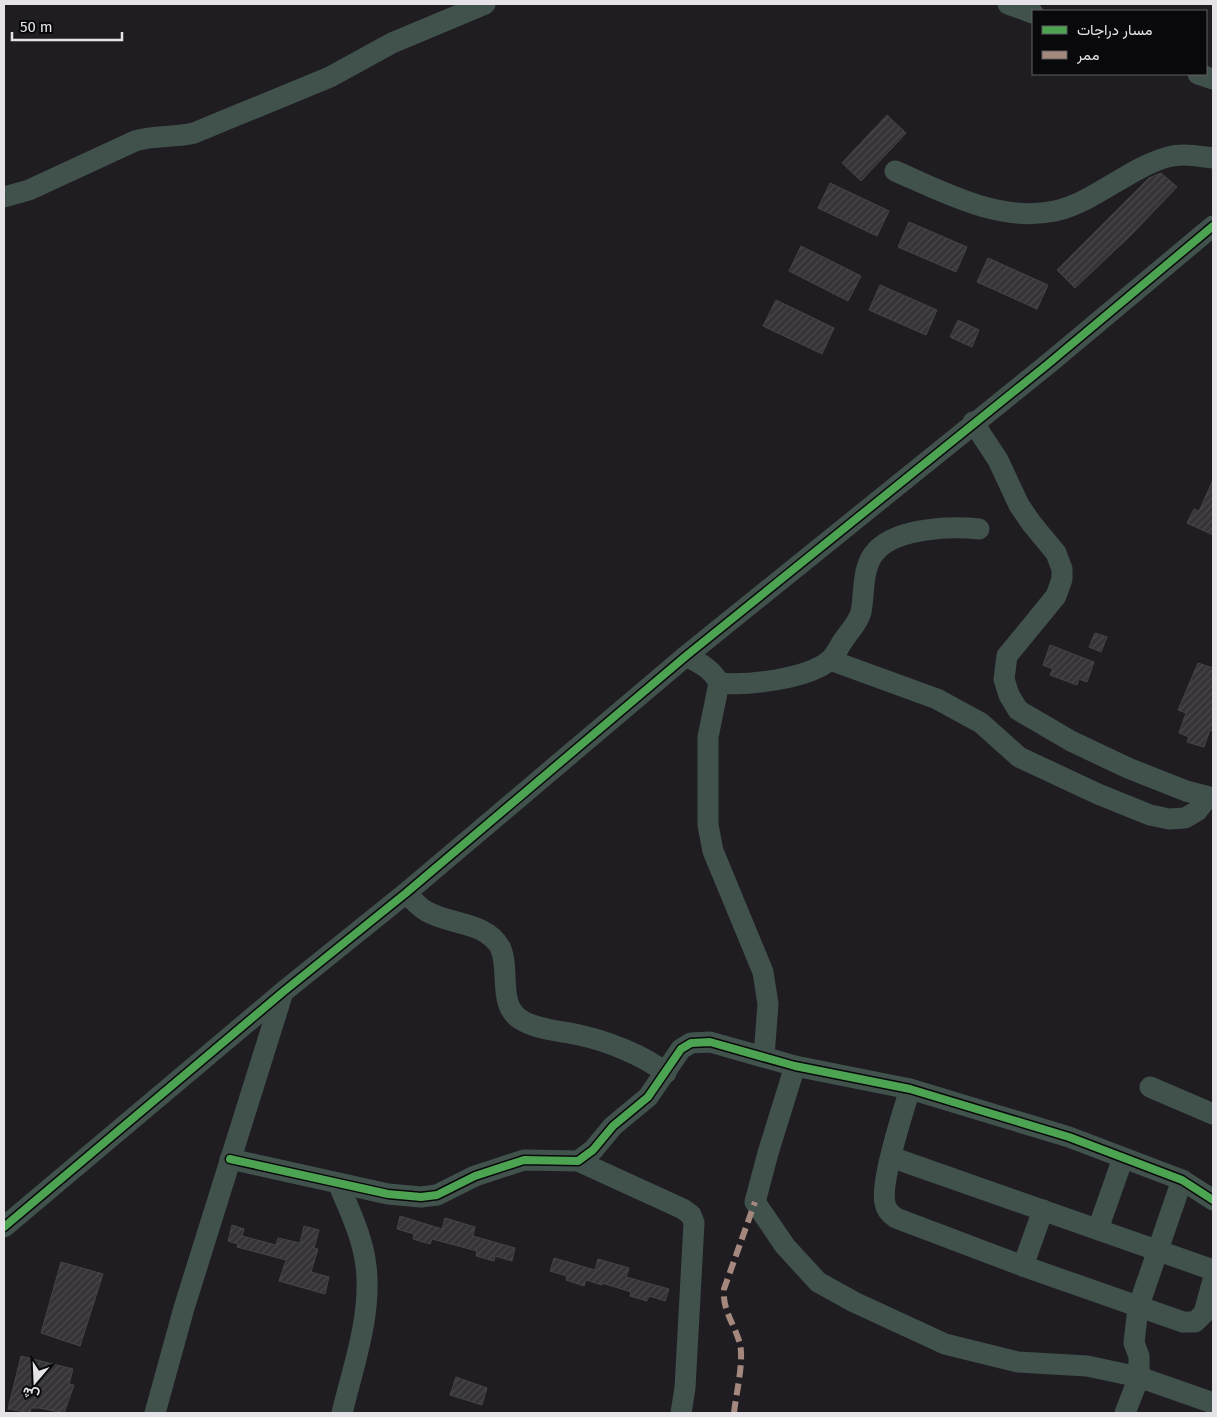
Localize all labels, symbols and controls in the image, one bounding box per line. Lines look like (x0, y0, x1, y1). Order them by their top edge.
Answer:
scale bar (12, 10, 122, 42)
legend (1032, 10, 1207, 75)
text: 50 m (20, 18, 53, 36)
text: مسار دراجات (1077, 21, 1153, 39)
text: ممر (1076, 46, 1099, 64)
north arrow (10, 1357, 60, 1407)
text: ش (20, 1383, 42, 1405)

